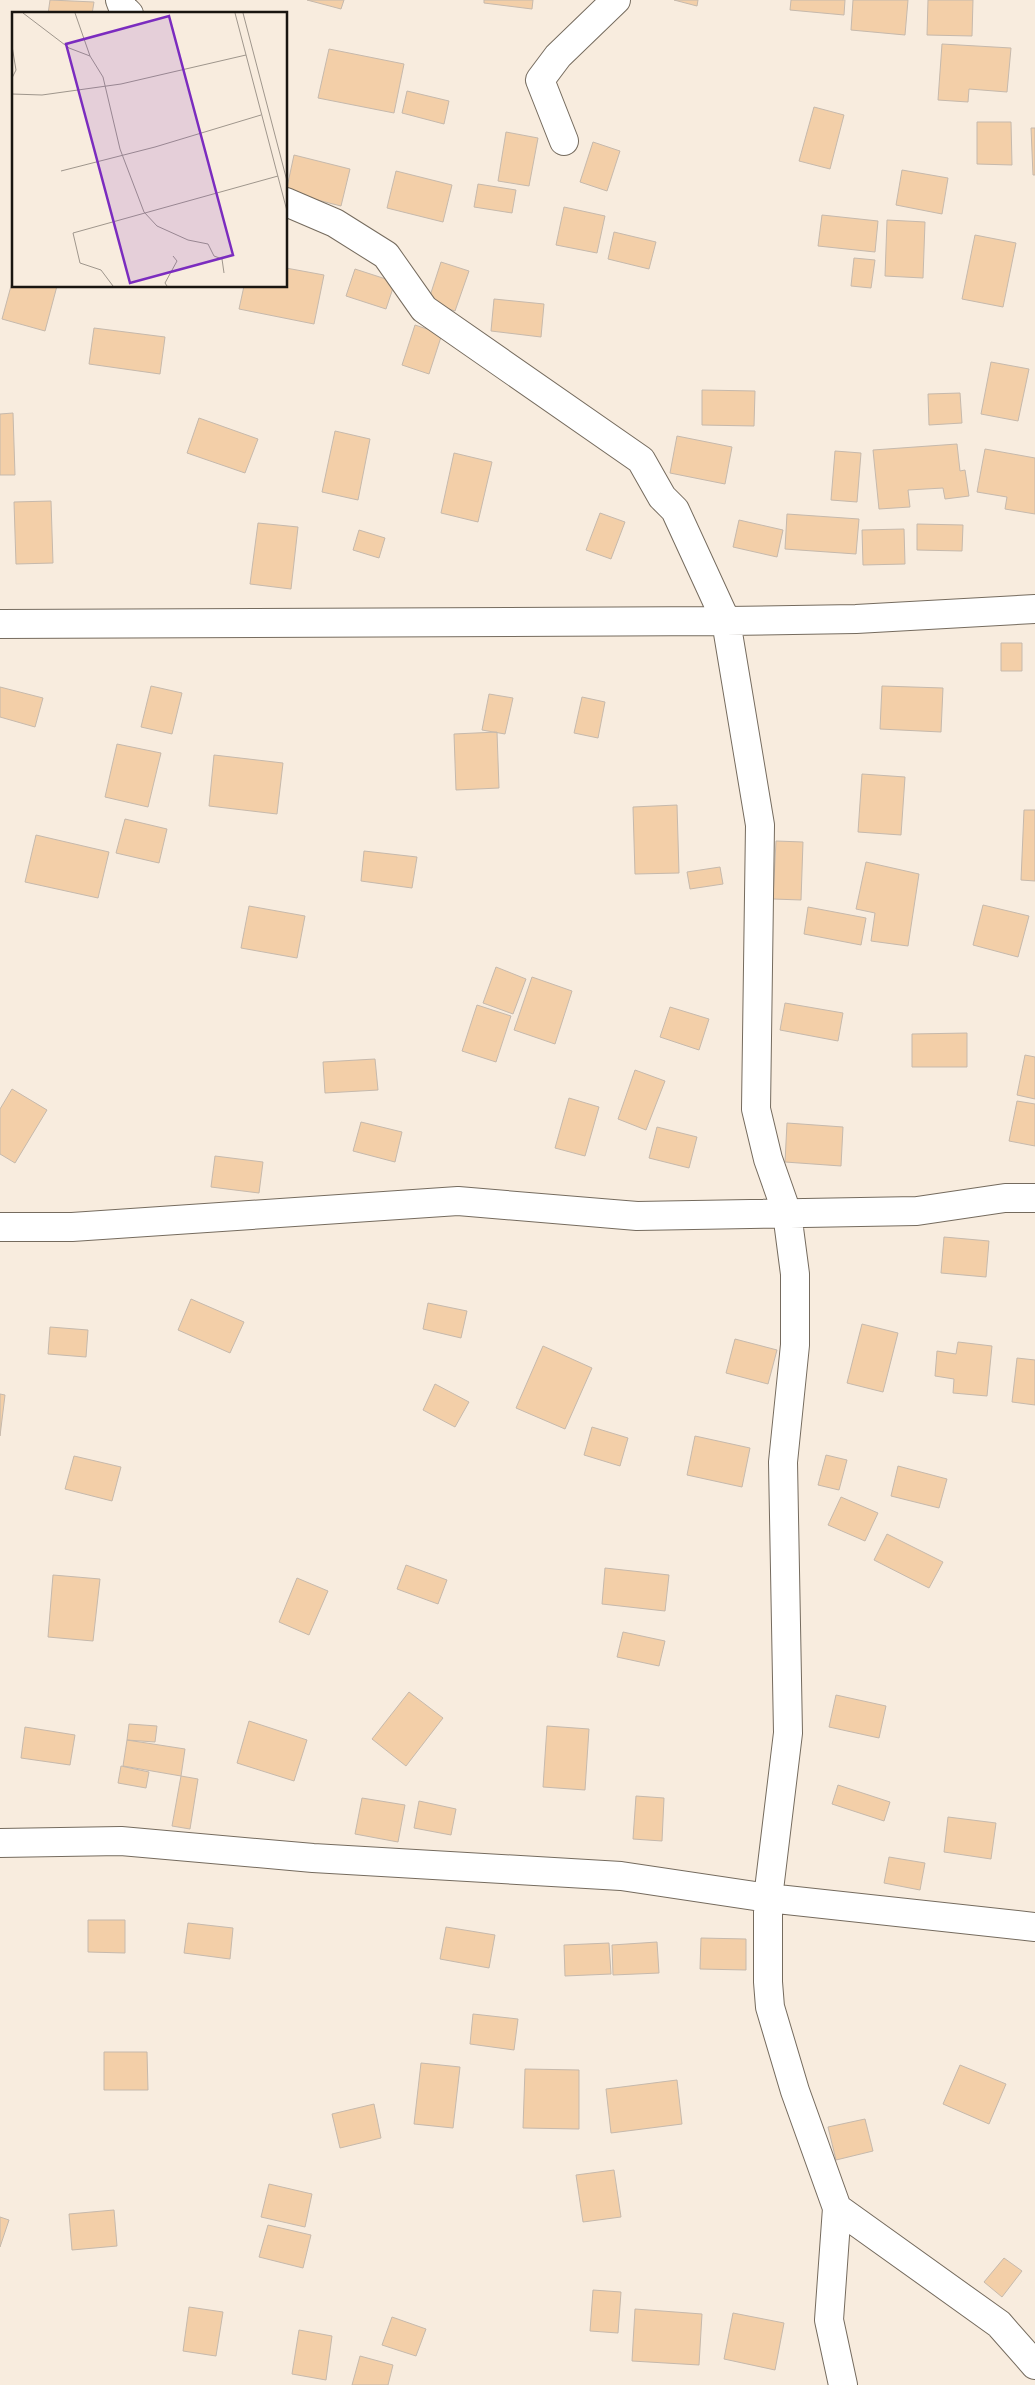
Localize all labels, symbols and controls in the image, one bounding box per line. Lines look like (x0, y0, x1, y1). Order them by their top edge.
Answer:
inset map (12, 12, 288, 288)

